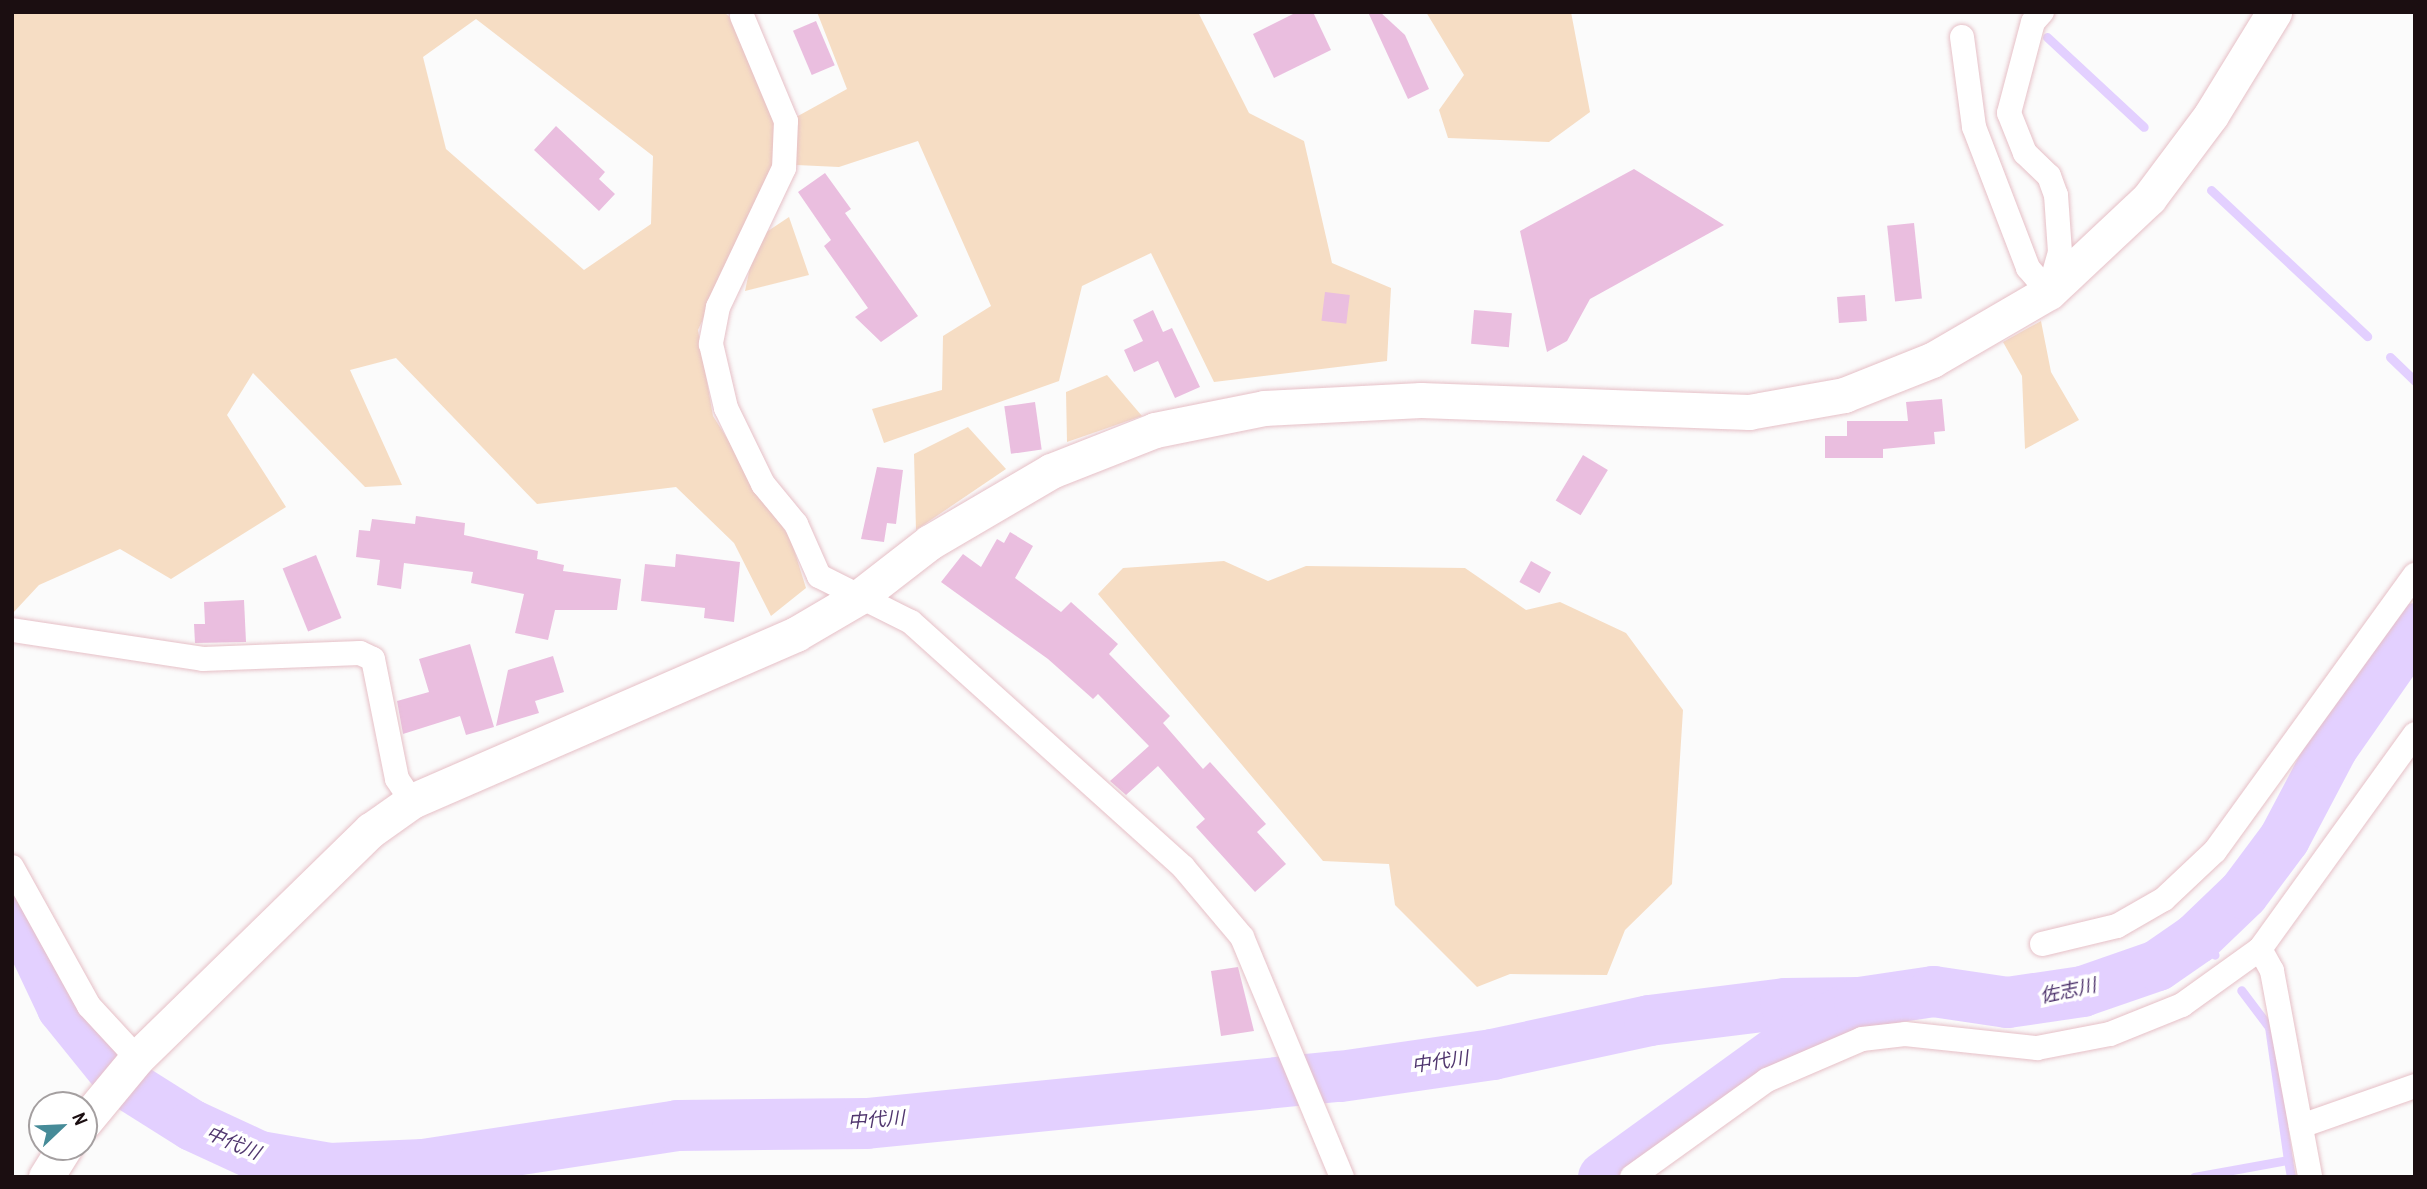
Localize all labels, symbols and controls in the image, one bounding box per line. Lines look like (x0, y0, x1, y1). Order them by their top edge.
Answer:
water label: 佐志川 (2038, 974, 2098, 1008)
water label: 中代川 (1410, 1047, 1470, 1077)
north arrow (28, 1091, 98, 1161)
water label: 中代川 (847, 1107, 905, 1133)
text: N (66, 1108, 95, 1129)
water label: 中代川 (202, 1121, 264, 1165)

